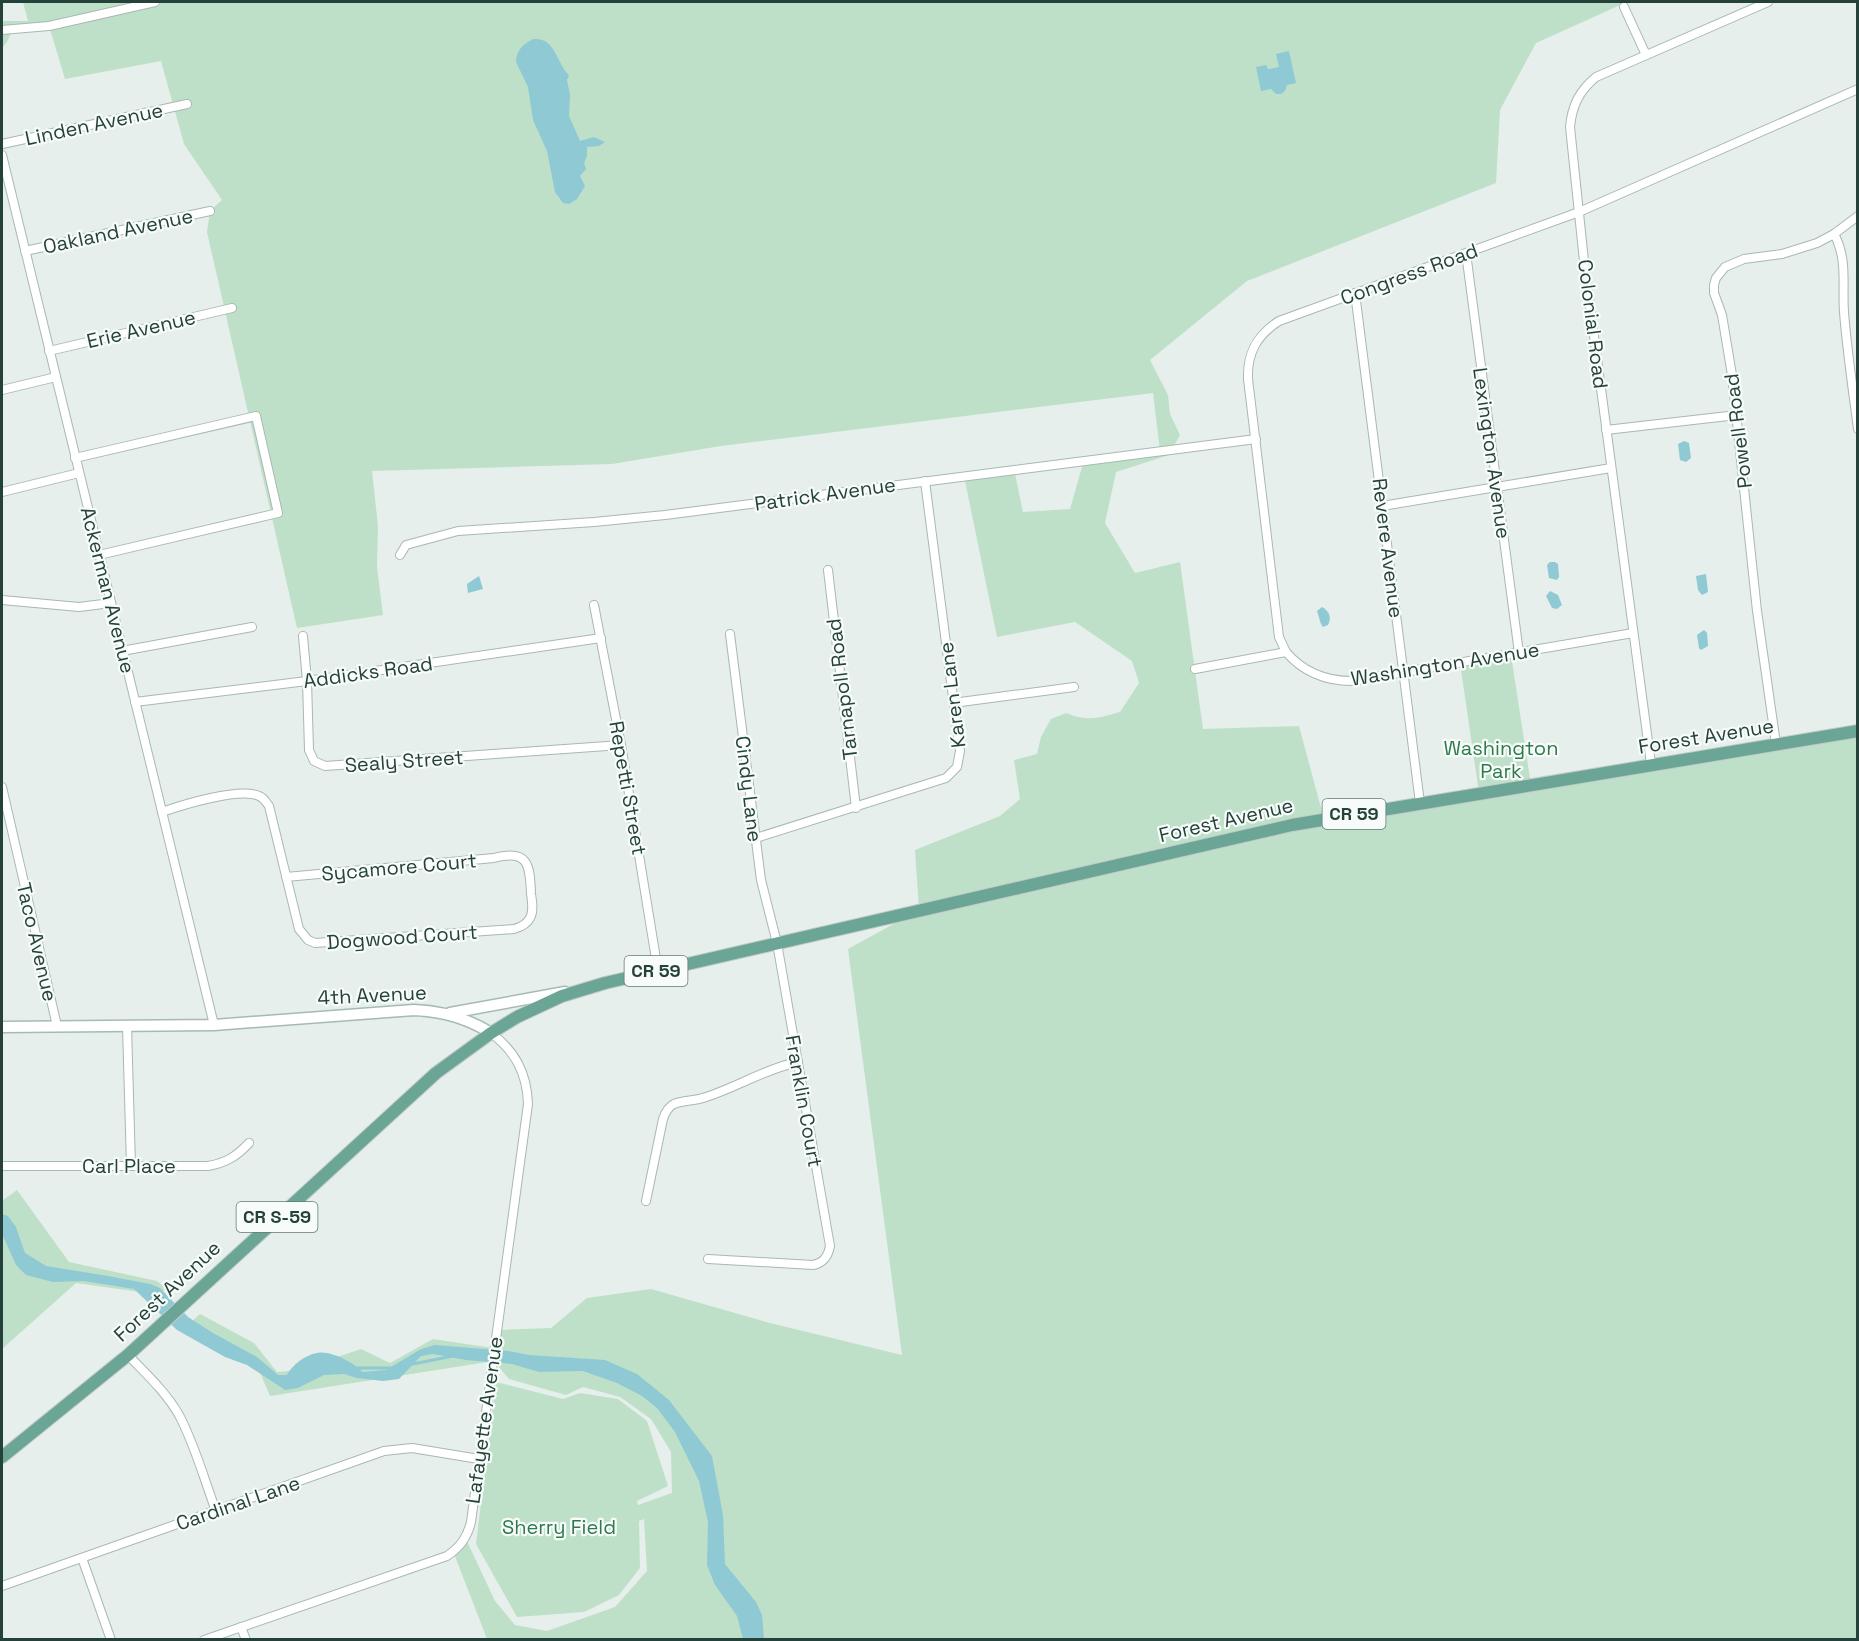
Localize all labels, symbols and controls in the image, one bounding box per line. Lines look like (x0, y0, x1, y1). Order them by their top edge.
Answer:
street label: Linden Avenue (23, 97, 165, 151)
street label: Oakland Avenue (41, 202, 195, 260)
street label: Congress Road (1337, 237, 1481, 311)
street label: Colonial Road (1572, 258, 1614, 390)
street label: Erie Avenue (84, 304, 198, 354)
street label: Lexington Avenue (1467, 366, 1517, 540)
street label: Powell Road (1718, 372, 1758, 490)
street label: Patrick Avenue (753, 471, 897, 517)
street label: Revere Avenue (1367, 477, 1409, 619)
street label: Ackerman Avenue (75, 504, 141, 676)
street label: Tarnapoll Road (820, 617, 864, 761)
street label: Washington Avenue (1349, 636, 1541, 692)
street label: Karen Lane (933, 640, 971, 750)
street label: Addicks Road (302, 650, 434, 694)
street label: Forest Avenue (1636, 712, 1776, 760)
street label: Repetti Street (603, 719, 653, 857)
street label: Cindy Lane (730, 734, 768, 844)
park label: Washington Park (1444, 735, 1558, 784)
street label: Sealy Street (344, 744, 464, 778)
street label: Forest Avenue (1156, 792, 1296, 848)
road number: CR 59 (1322, 799, 1386, 829)
street label: Sycamore Court (320, 847, 478, 887)
street label: Taco Avenue (11, 880, 63, 1004)
street label: Dogwood Court (326, 919, 478, 955)
road number: CR 59 (624, 956, 688, 986)
street label: 4th Avenue (317, 979, 427, 1011)
street label: Franklin Court (780, 1033, 828, 1169)
street label: Carl Place (82, 1153, 176, 1179)
road number: CR S-59 (236, 1202, 318, 1232)
street label: Forest Avenue (108, 1235, 226, 1347)
street label: Lafayette Avenue (459, 1335, 509, 1505)
street label: Cardinal Lane (172, 1470, 304, 1536)
park label: Sherry Field (502, 1514, 616, 1540)

